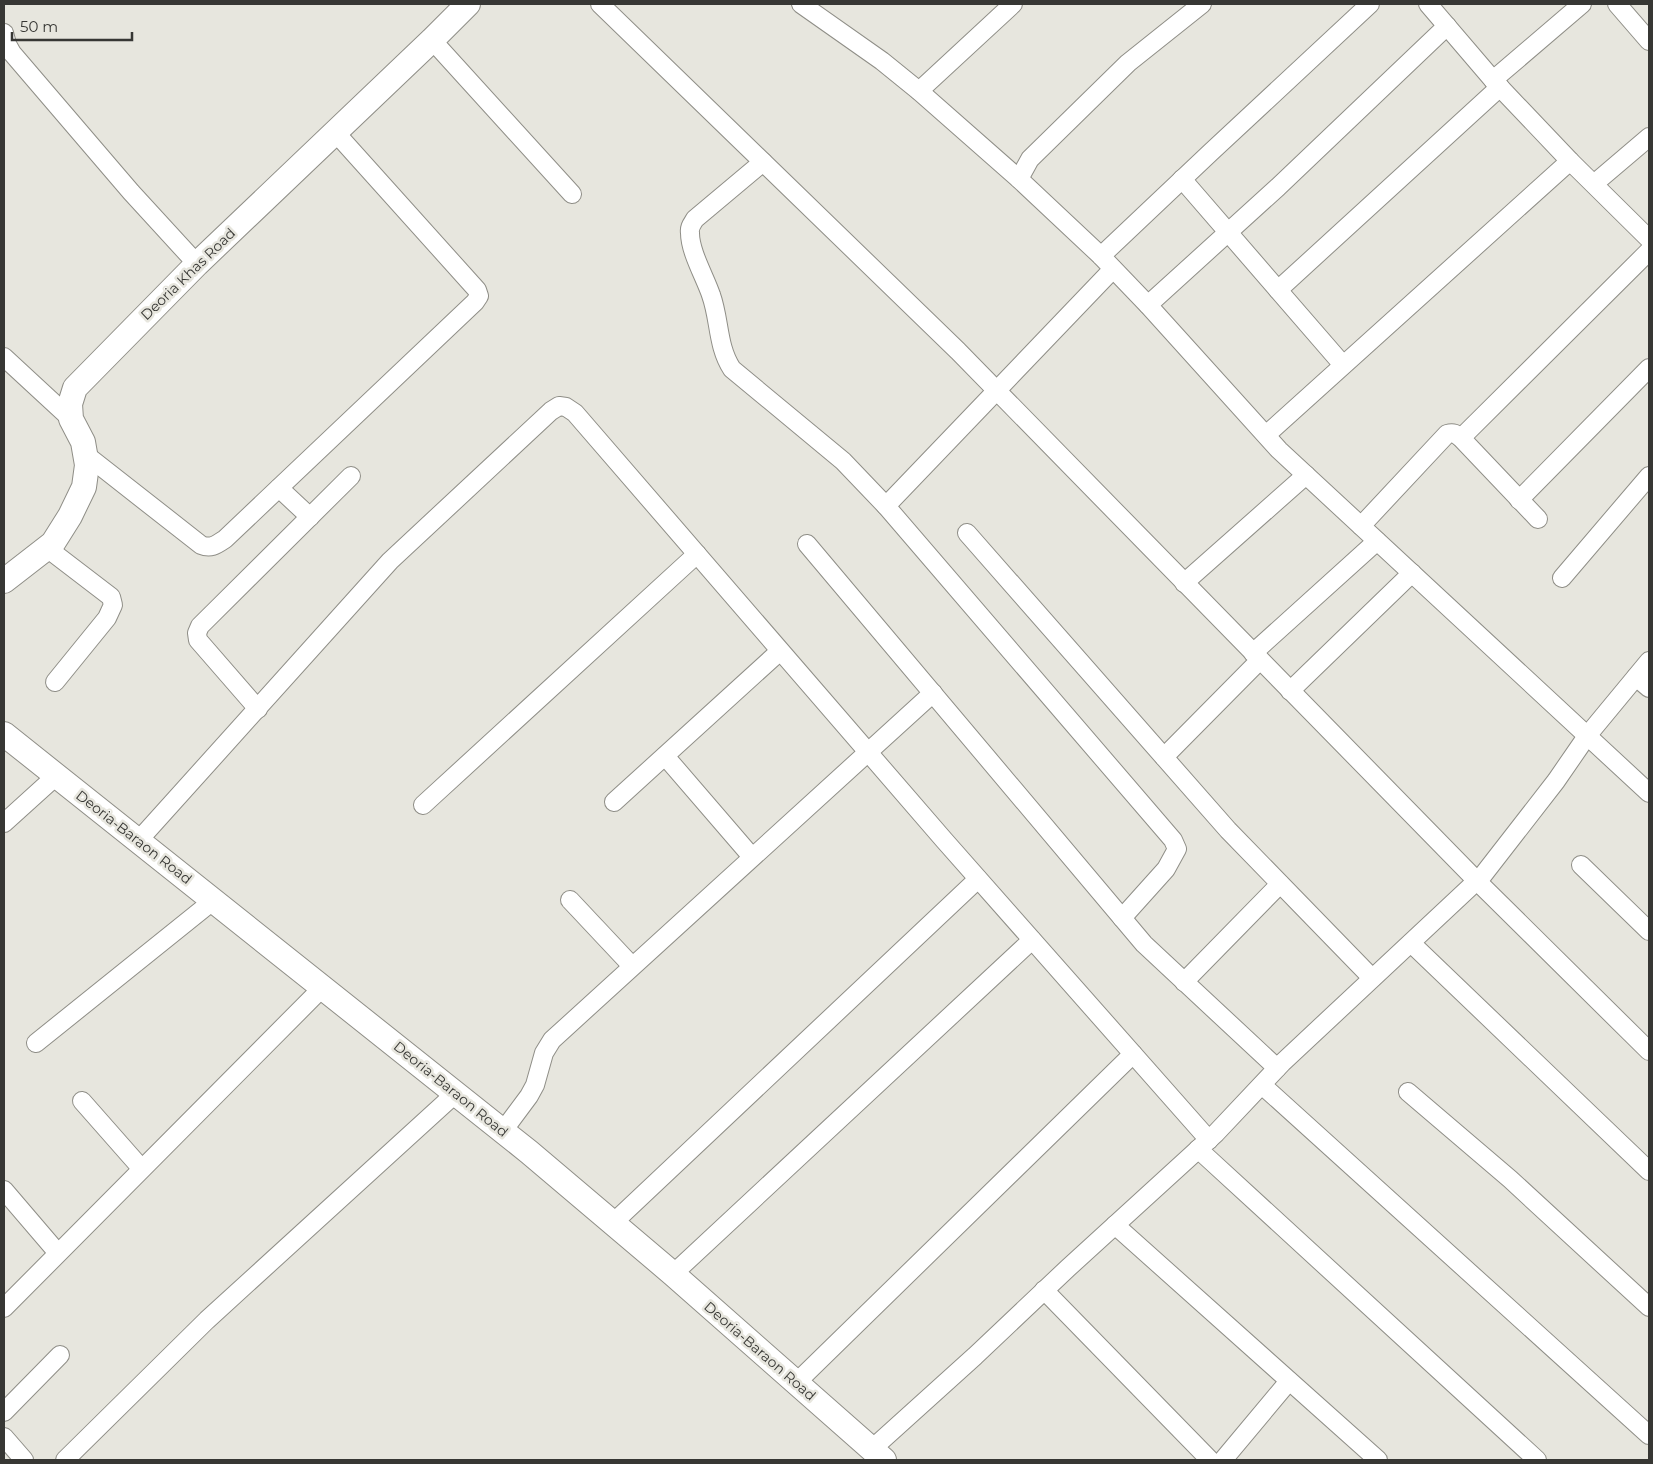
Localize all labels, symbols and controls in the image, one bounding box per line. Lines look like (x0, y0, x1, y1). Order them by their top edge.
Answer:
scale bar (12, 10, 132, 42)
text: 50 m (20, 17, 58, 36)
street label: Deoria Khas Road (137, 224, 239, 324)
street label: Deoria-Baraon Road (72, 786, 196, 888)
street label: Deoria-Baraon Road (390, 1037, 512, 1141)
street label: Deoria-Baraon Road (700, 1298, 820, 1404)

